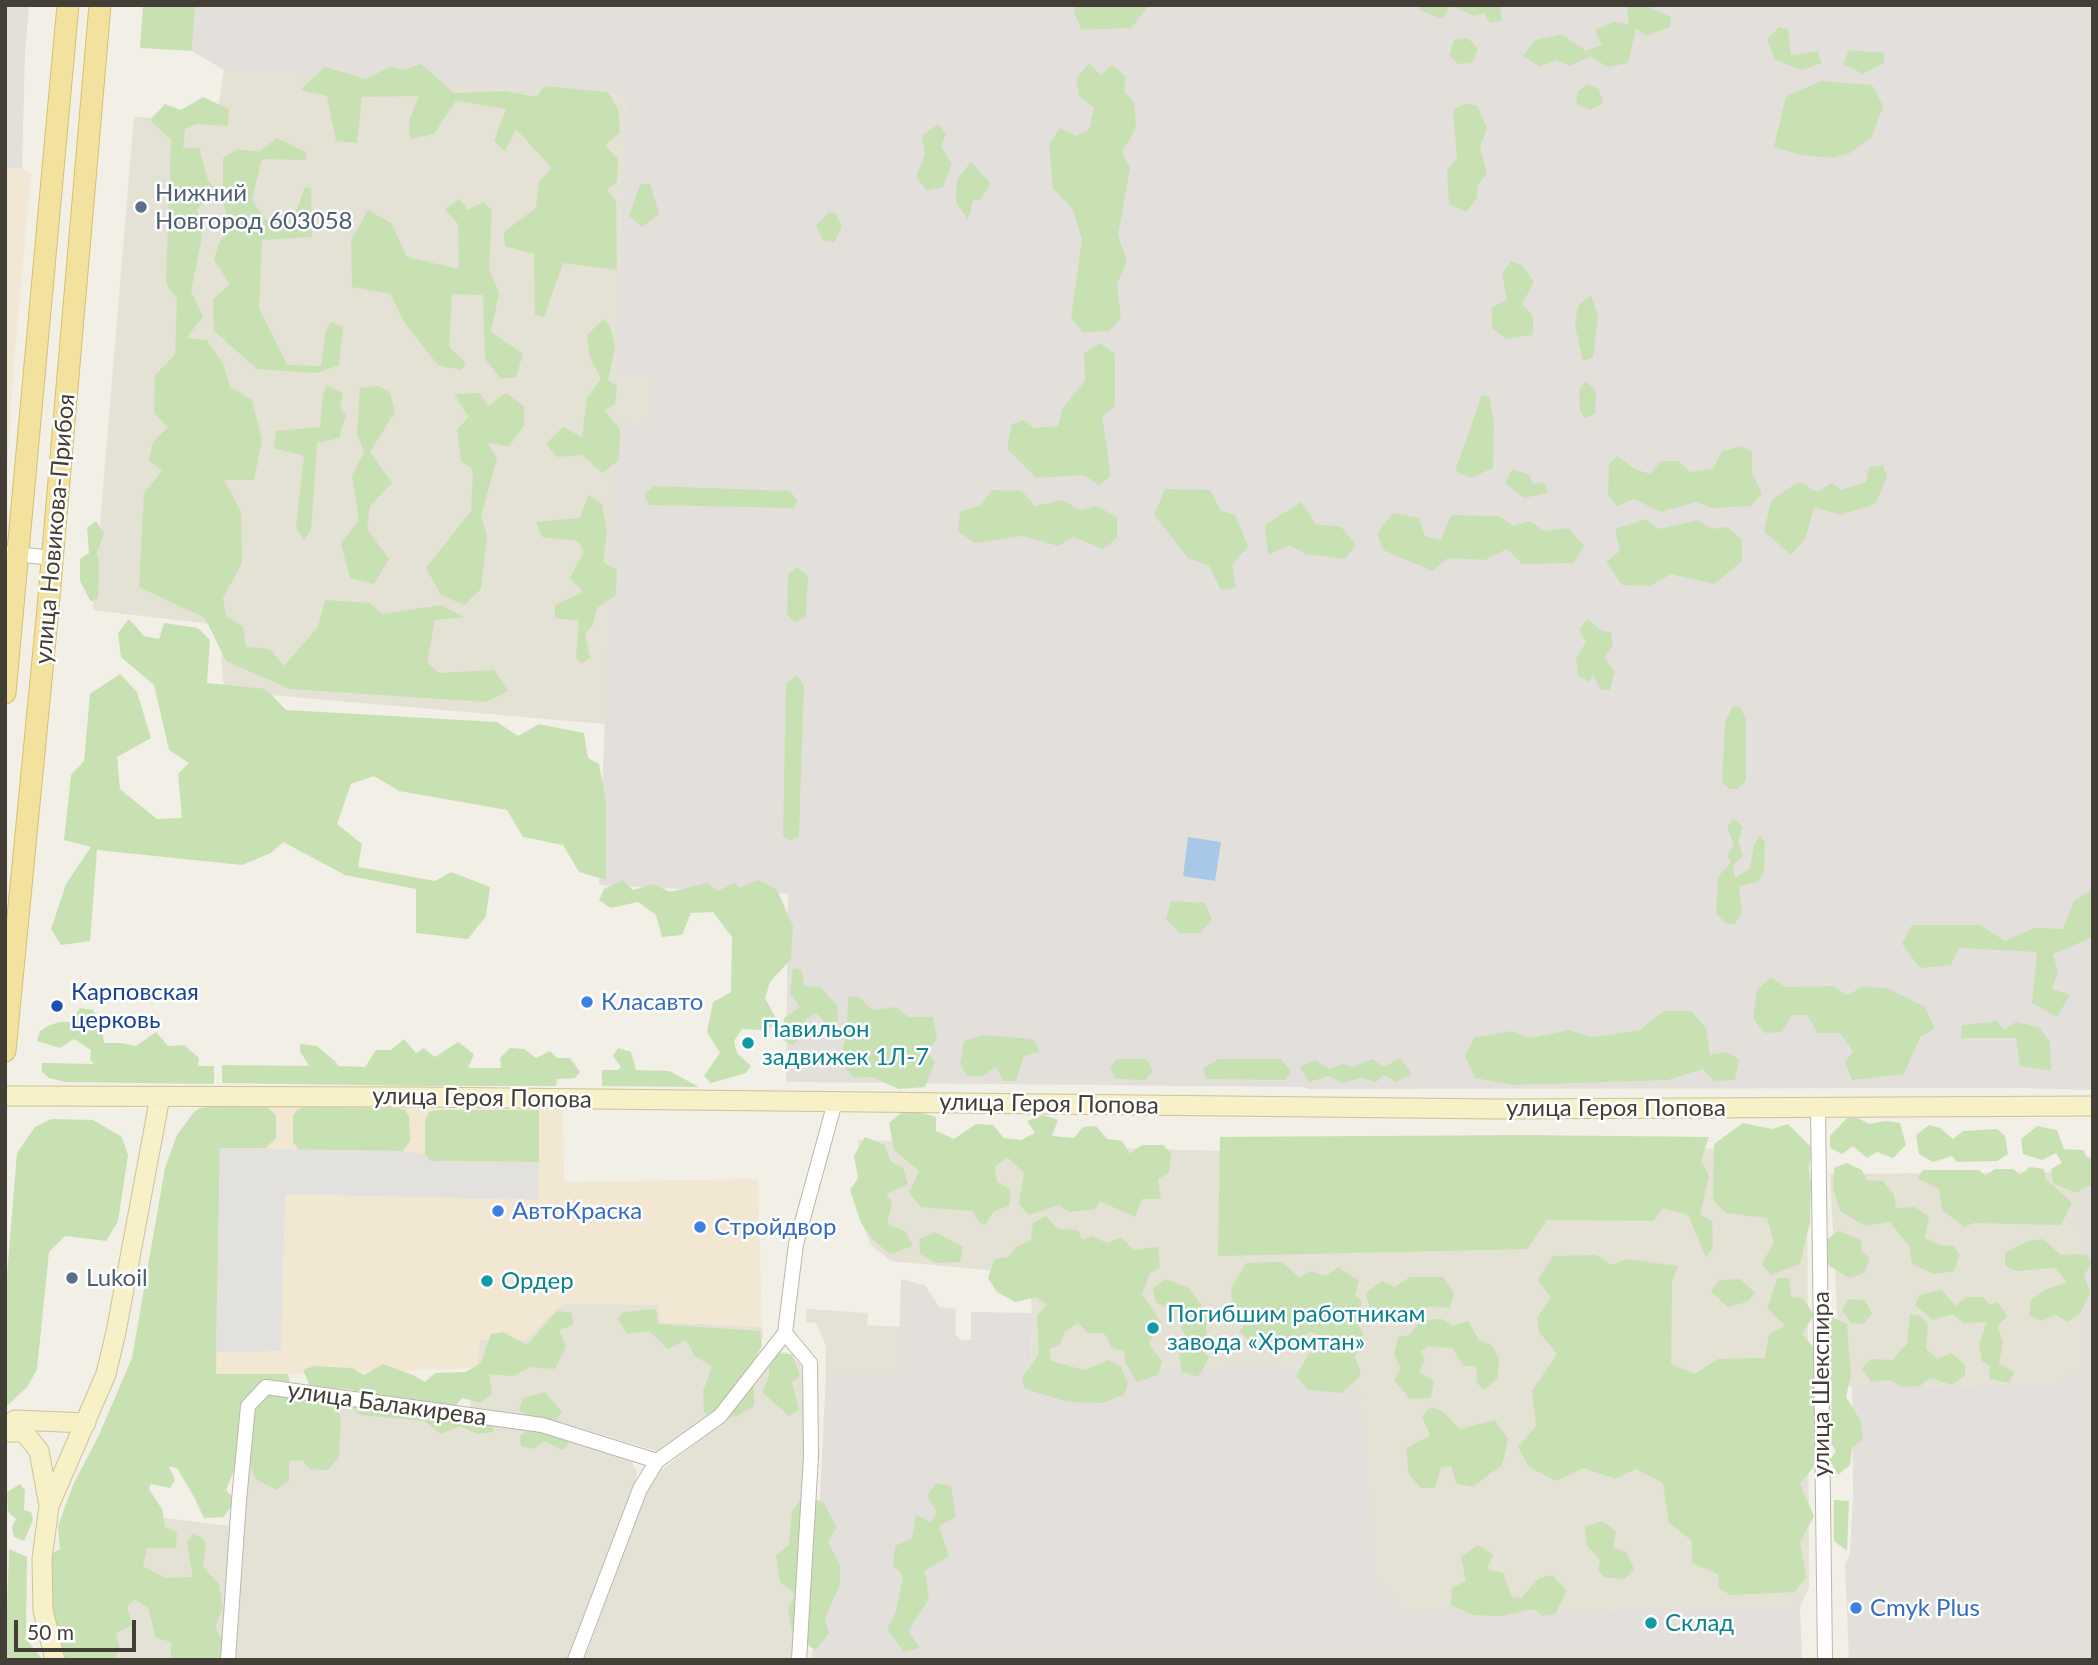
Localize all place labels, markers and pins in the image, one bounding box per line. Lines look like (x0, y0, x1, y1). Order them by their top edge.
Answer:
place label: Нижний Новгород 603058 (155, 179, 353, 235)
marker: Нижний Новгород 603058 (133, 199, 149, 215)
place label: Карповская церковь (71, 978, 199, 1034)
place label: Класавто (601, 988, 703, 1016)
marker: Класавто (579, 994, 595, 1010)
marker: Карповская церковь (49, 998, 65, 1014)
place label: Павильон задвижек 1Л-7 (762, 1015, 929, 1071)
marker: Павильон задвижек 1Л-7 (740, 1035, 756, 1051)
place label: АвтоКраска (512, 1197, 642, 1225)
marker: АвтоКраска (490, 1203, 506, 1219)
place label: Стройдвор (714, 1213, 836, 1241)
marker: Стройдвор (692, 1219, 708, 1235)
place label: Lukoil (86, 1264, 148, 1292)
place label: Ордер (501, 1267, 574, 1295)
marker: Lukoil (64, 1270, 80, 1286)
marker: Ордер (479, 1273, 495, 1289)
place label: Погибшим работникам завода «Хромтан» (1167, 1300, 1426, 1356)
marker: Погибшим работникам завода «Хромтан» (1145, 1320, 1161, 1336)
place label: Cmyk Plus (1870, 1594, 1980, 1622)
marker: Cmyk Plus (1848, 1600, 1864, 1616)
place label: Склад (1665, 1609, 1734, 1637)
marker: Склад (1643, 1615, 1659, 1631)

